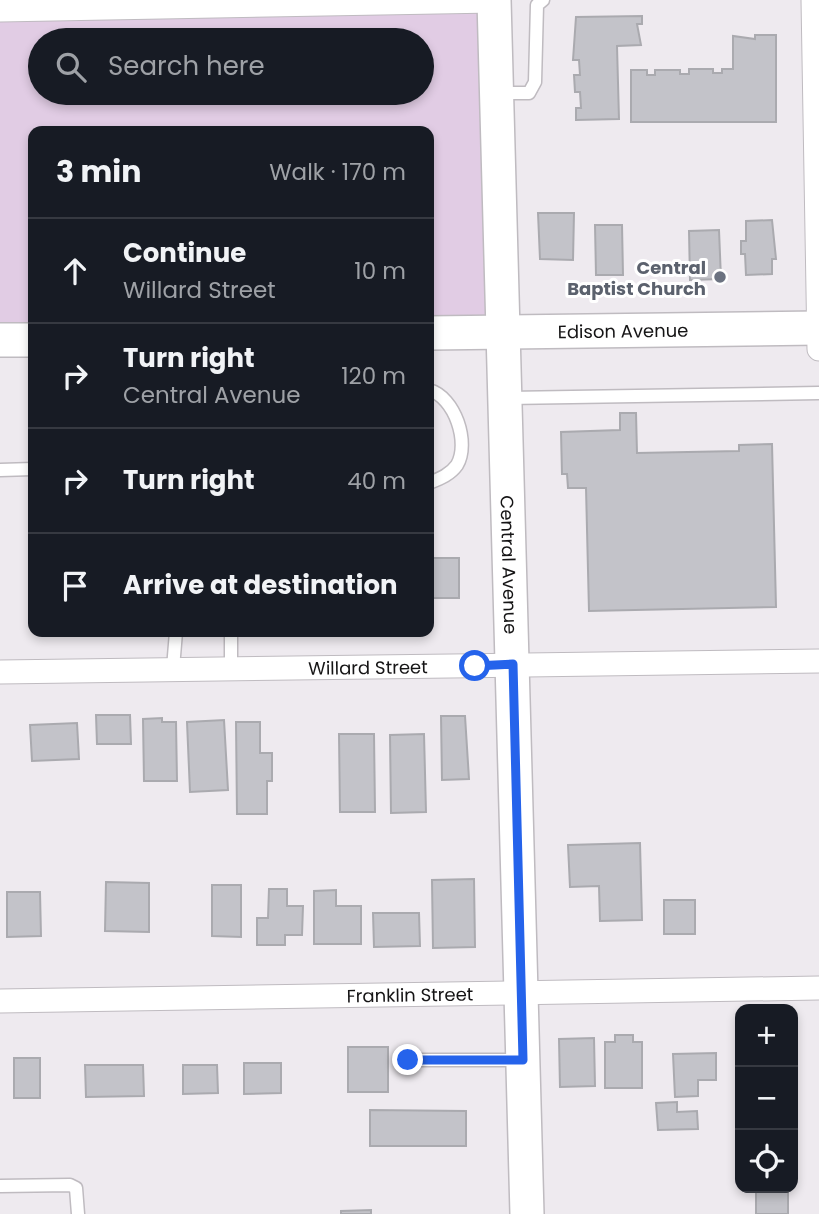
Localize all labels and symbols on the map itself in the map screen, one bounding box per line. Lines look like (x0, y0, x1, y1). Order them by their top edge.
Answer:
place label: Central Baptist Church (567, 255, 706, 301)
marker: Central Baptist Church (712, 269, 728, 285)
street label: Edison Avenue (557, 317, 689, 344)
street label: Central Avenue (495, 495, 524, 635)
route start (459, 650, 490, 681)
street label: Willard Street (308, 654, 428, 680)
street label: Franklin Street (346, 981, 474, 1008)
route end (392, 1044, 423, 1075)

